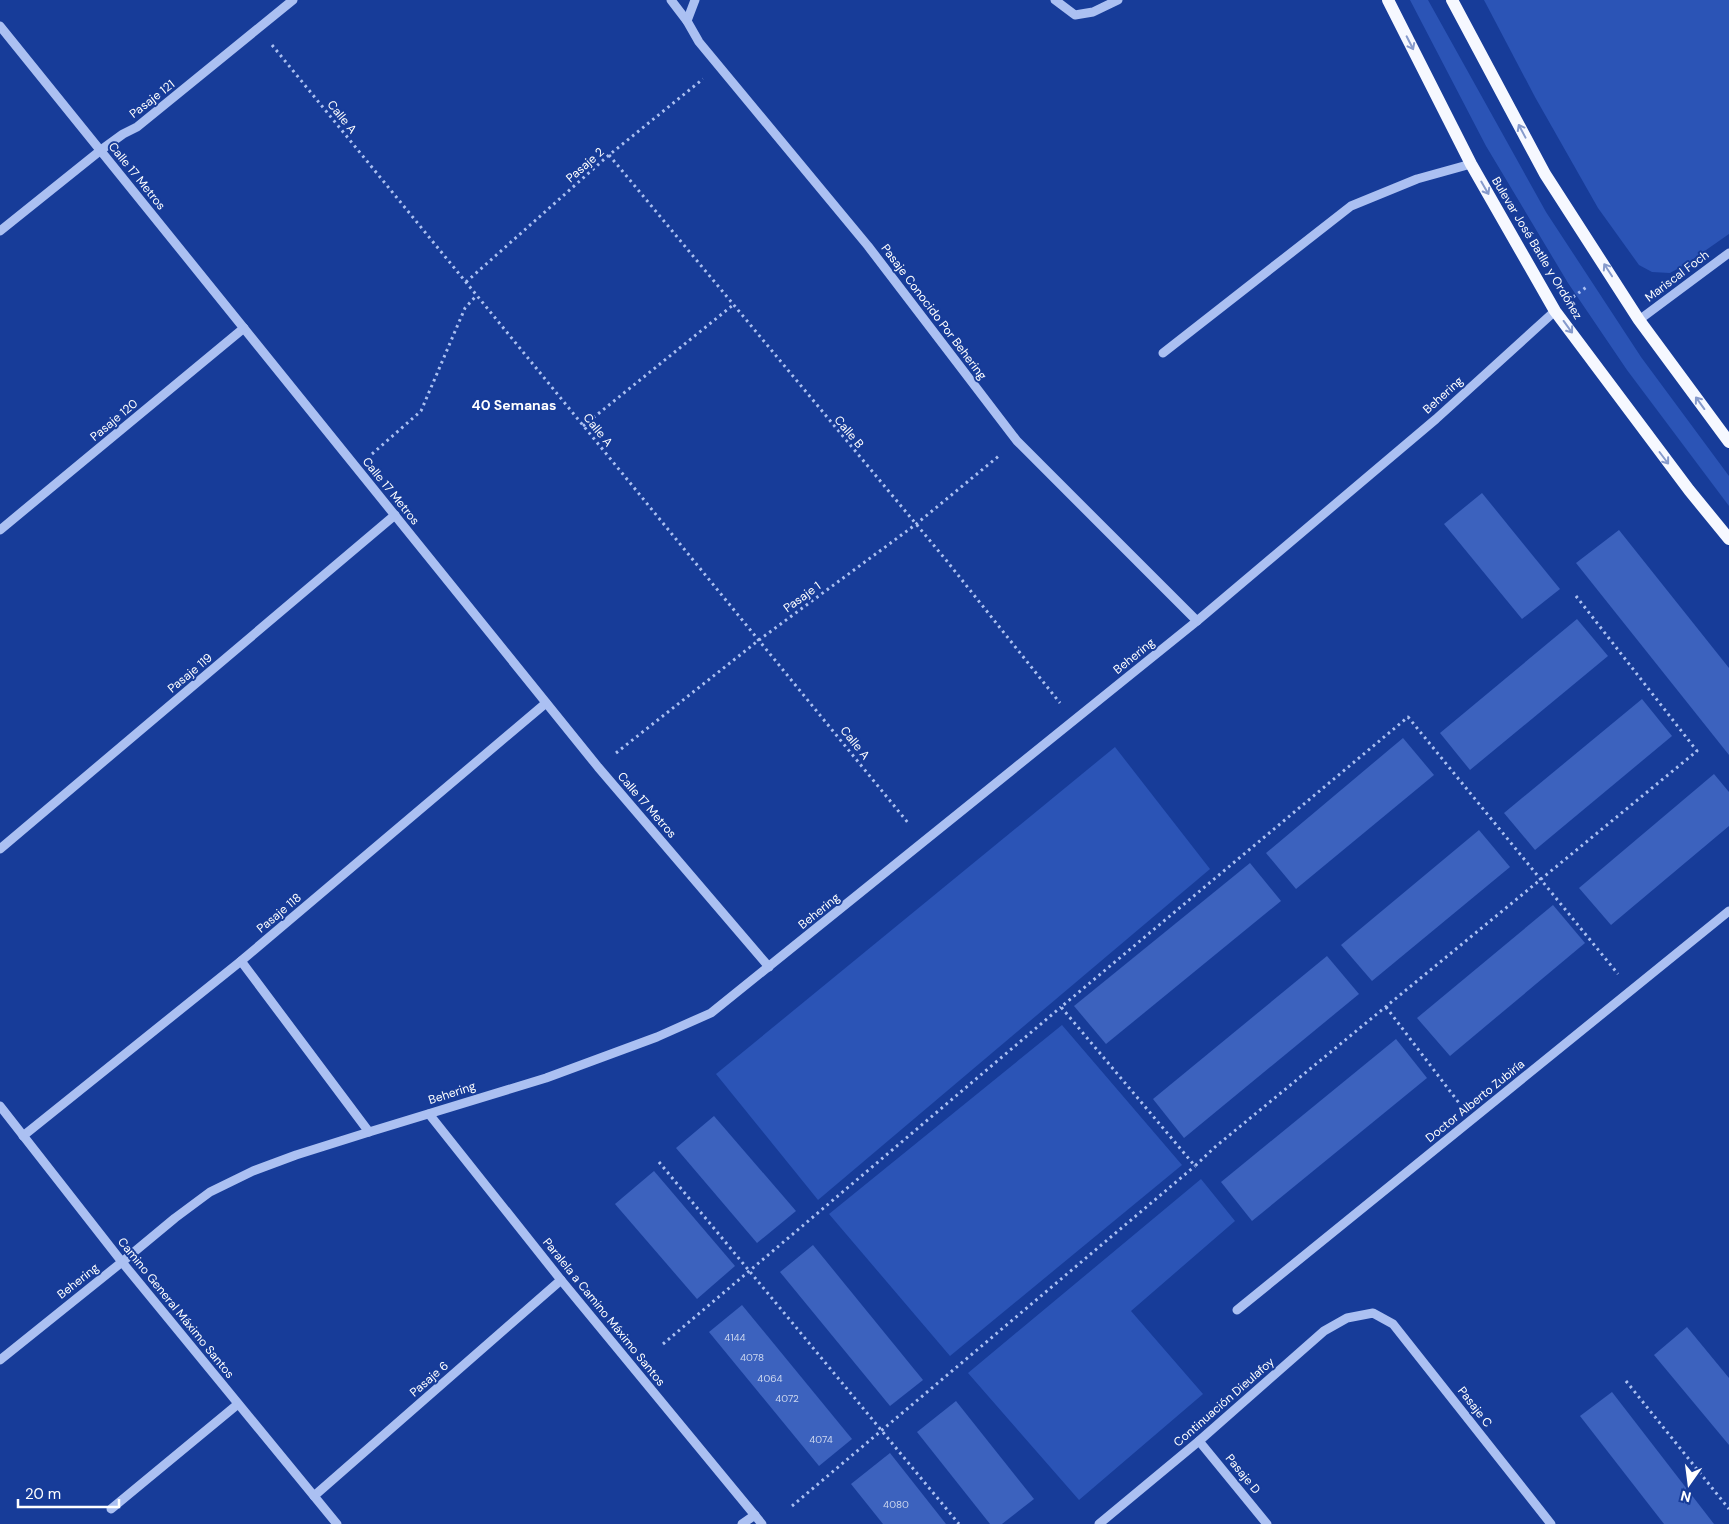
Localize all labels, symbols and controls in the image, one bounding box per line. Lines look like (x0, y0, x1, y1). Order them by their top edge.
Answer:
one-way arrow (1405, 36, 1415, 51)
street label: Pasaje 121 (126, 76, 178, 122)
street label: Calle A (324, 97, 360, 137)
one-way arrow (1517, 125, 1527, 139)
street label: Calle 17 Metros (105, 139, 169, 213)
street label: Pasaje 2 (563, 144, 608, 186)
street label: Bulevar José Batlle y Ordóñez (1488, 174, 1586, 322)
one-way arrow (1480, 180, 1490, 194)
street label: Pasaje Conocido Por Behering (878, 241, 991, 383)
street label: Mariscal Foch (1642, 247, 1712, 305)
one-way arrow (1602, 263, 1612, 277)
one-way arrow (1562, 320, 1573, 333)
street label: Behering (1420, 373, 1467, 417)
street label: Pasaje 120 (87, 395, 141, 445)
district label: 40 Semanas (472, 396, 556, 414)
one-way arrow (1695, 396, 1705, 410)
street label: Calle A (580, 410, 616, 450)
street label: Calle B (831, 412, 867, 452)
one-way arrow (1659, 451, 1670, 464)
street label: Calle 17 Metros (359, 454, 423, 528)
street label: Pasaje 1 (780, 578, 824, 616)
street label: Behering (1110, 634, 1158, 678)
street label: Pasaje 119 (164, 650, 216, 696)
street label: Calle A (837, 723, 873, 763)
street label: Calle 17 Metros (614, 769, 680, 841)
street label: Behering (795, 889, 843, 933)
street label: Pasaje 118 (253, 890, 305, 936)
street label: Doctor Alberto Zubiría (1422, 1056, 1528, 1146)
street label: Behering (426, 1078, 478, 1108)
street label: Camino General Máximo Santos (114, 1234, 238, 1382)
street label: Paralela a Camino Máximo Santos (539, 1235, 669, 1389)
street label: Behering (54, 1260, 102, 1302)
house number: 4144 (724, 1331, 746, 1344)
house number: 4078 (740, 1351, 764, 1364)
street label: Continuación Dieulafoy (1170, 1354, 1278, 1450)
street label: Pasaje 6 (406, 1358, 452, 1400)
house number: 4064 (757, 1372, 783, 1385)
street label: Pasaje C (1454, 1383, 1496, 1431)
house number: 4072 (775, 1392, 799, 1405)
house number: 4074 (809, 1433, 833, 1446)
street label: Pasaje D (1222, 1451, 1264, 1497)
north arrow (1664, 1459, 1714, 1509)
scale bar (18, 1476, 119, 1508)
text: 20 m (25, 1484, 61, 1504)
text: N (1679, 1487, 1693, 1507)
house number: 4080 (883, 1498, 909, 1511)

